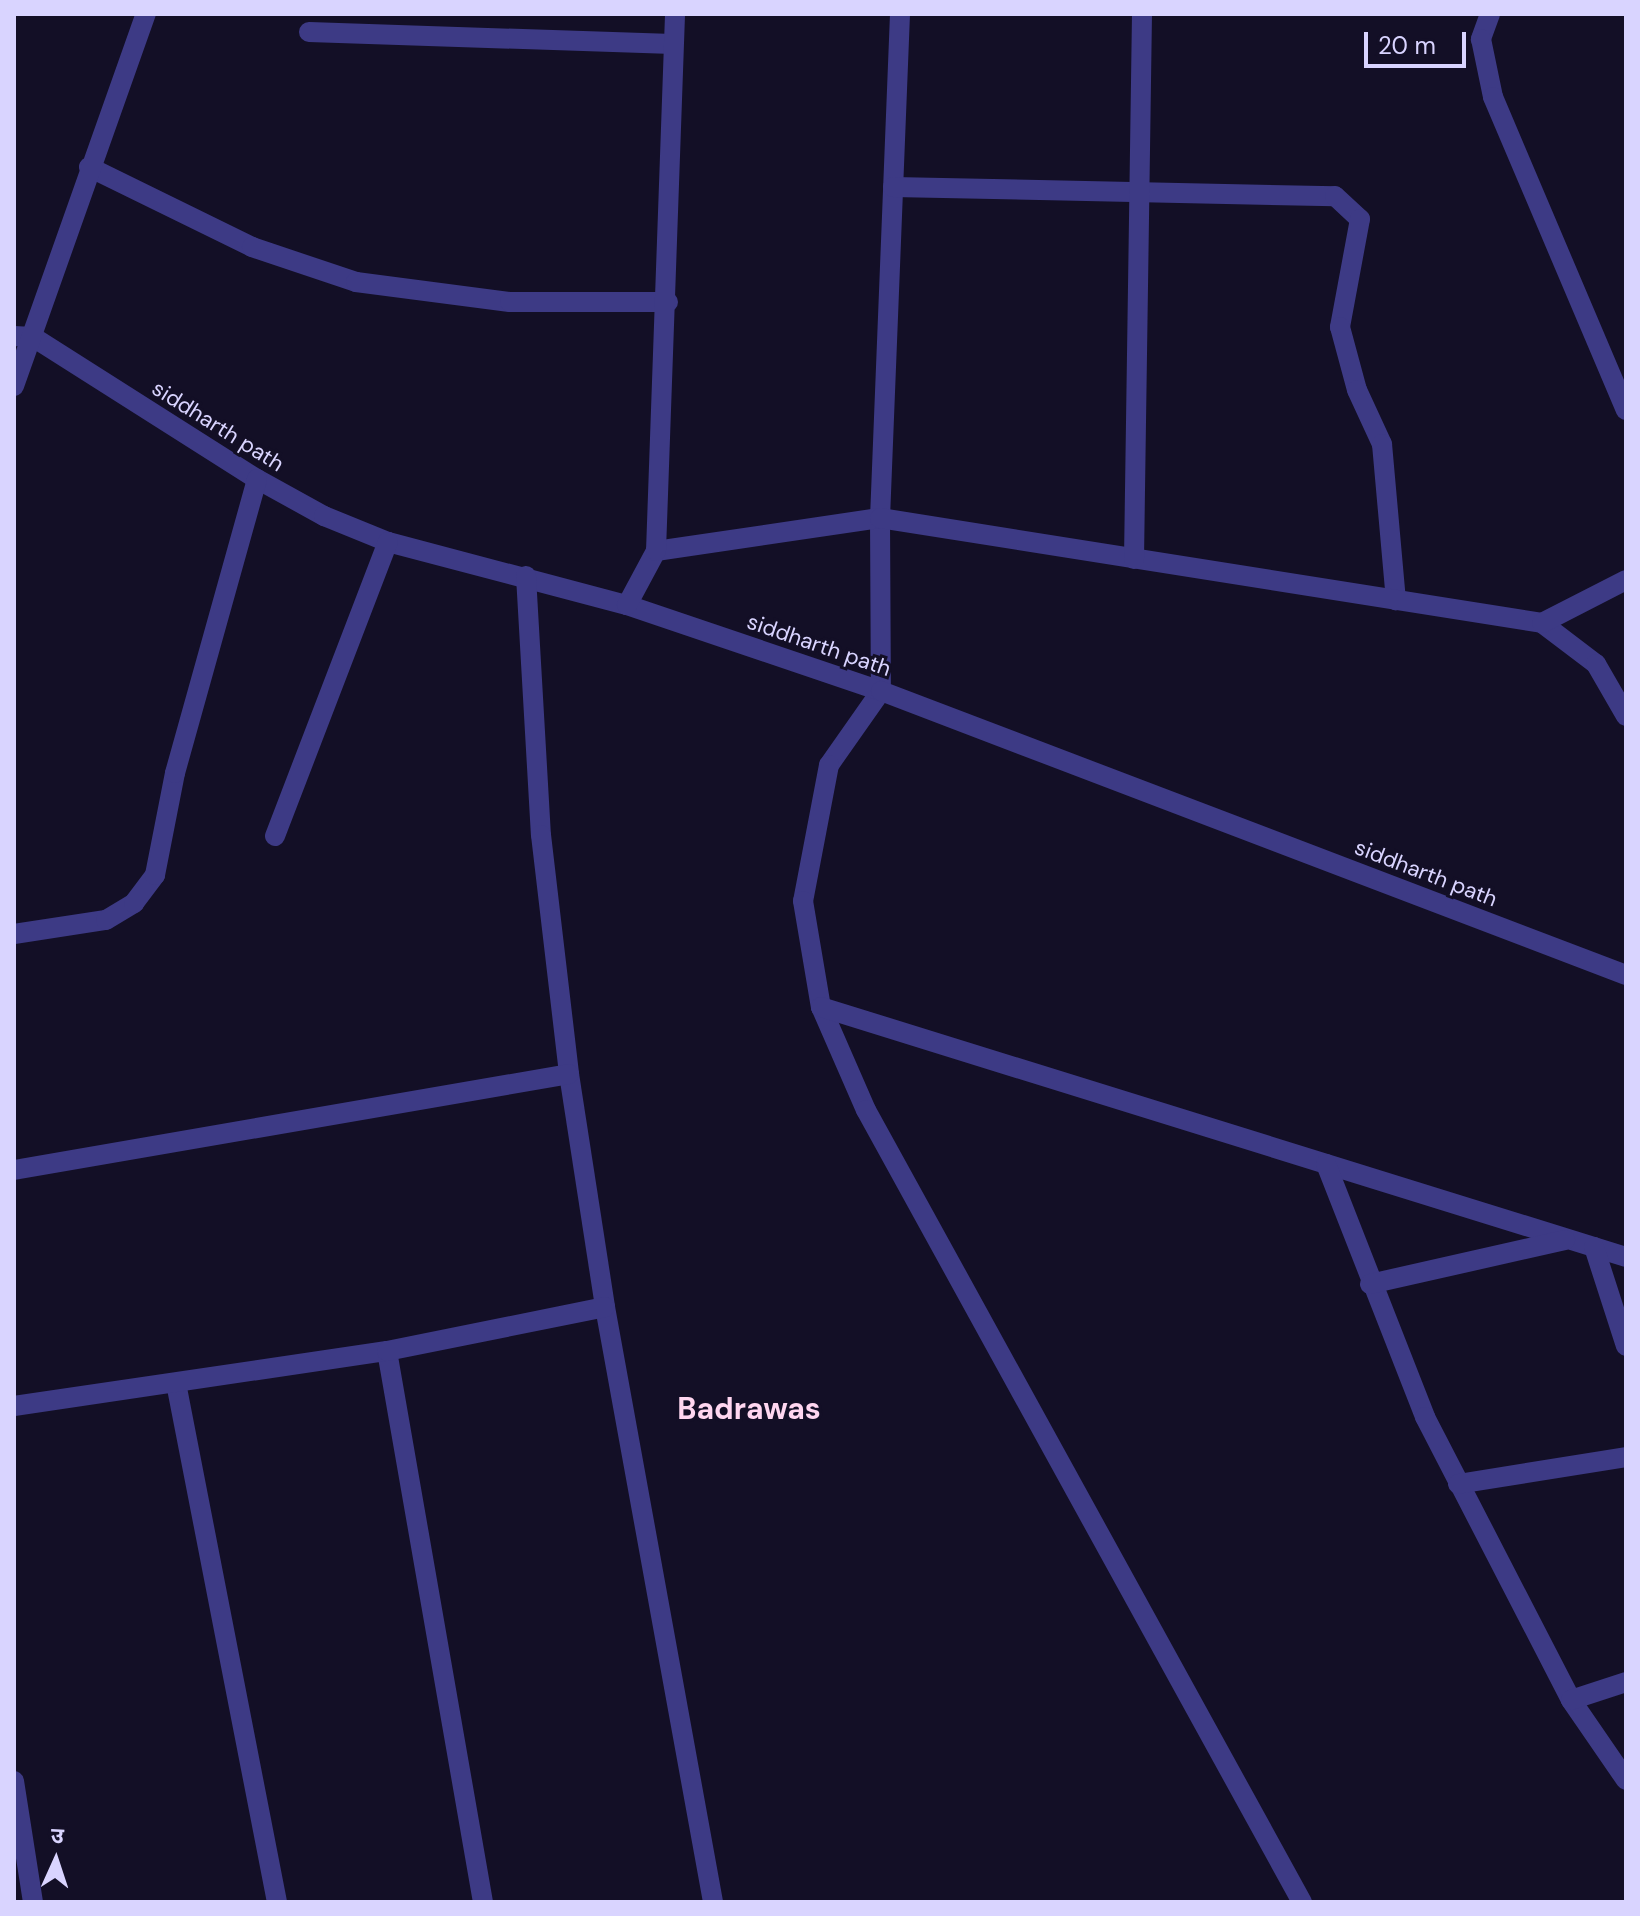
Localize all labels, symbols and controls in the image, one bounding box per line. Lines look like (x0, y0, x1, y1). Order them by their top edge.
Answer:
scale bar (1368, 16, 1470, 66)
text: 20 m (1378, 30, 1436, 61)
street label: siddharth path (147, 375, 289, 477)
street label: siddharth path (744, 608, 894, 682)
street label: siddharth path (1351, 834, 1501, 912)
district label: Badrawas (677, 1391, 821, 1427)
north arrow (16, 1820, 96, 1900)
text: उ (50, 1821, 64, 1850)

